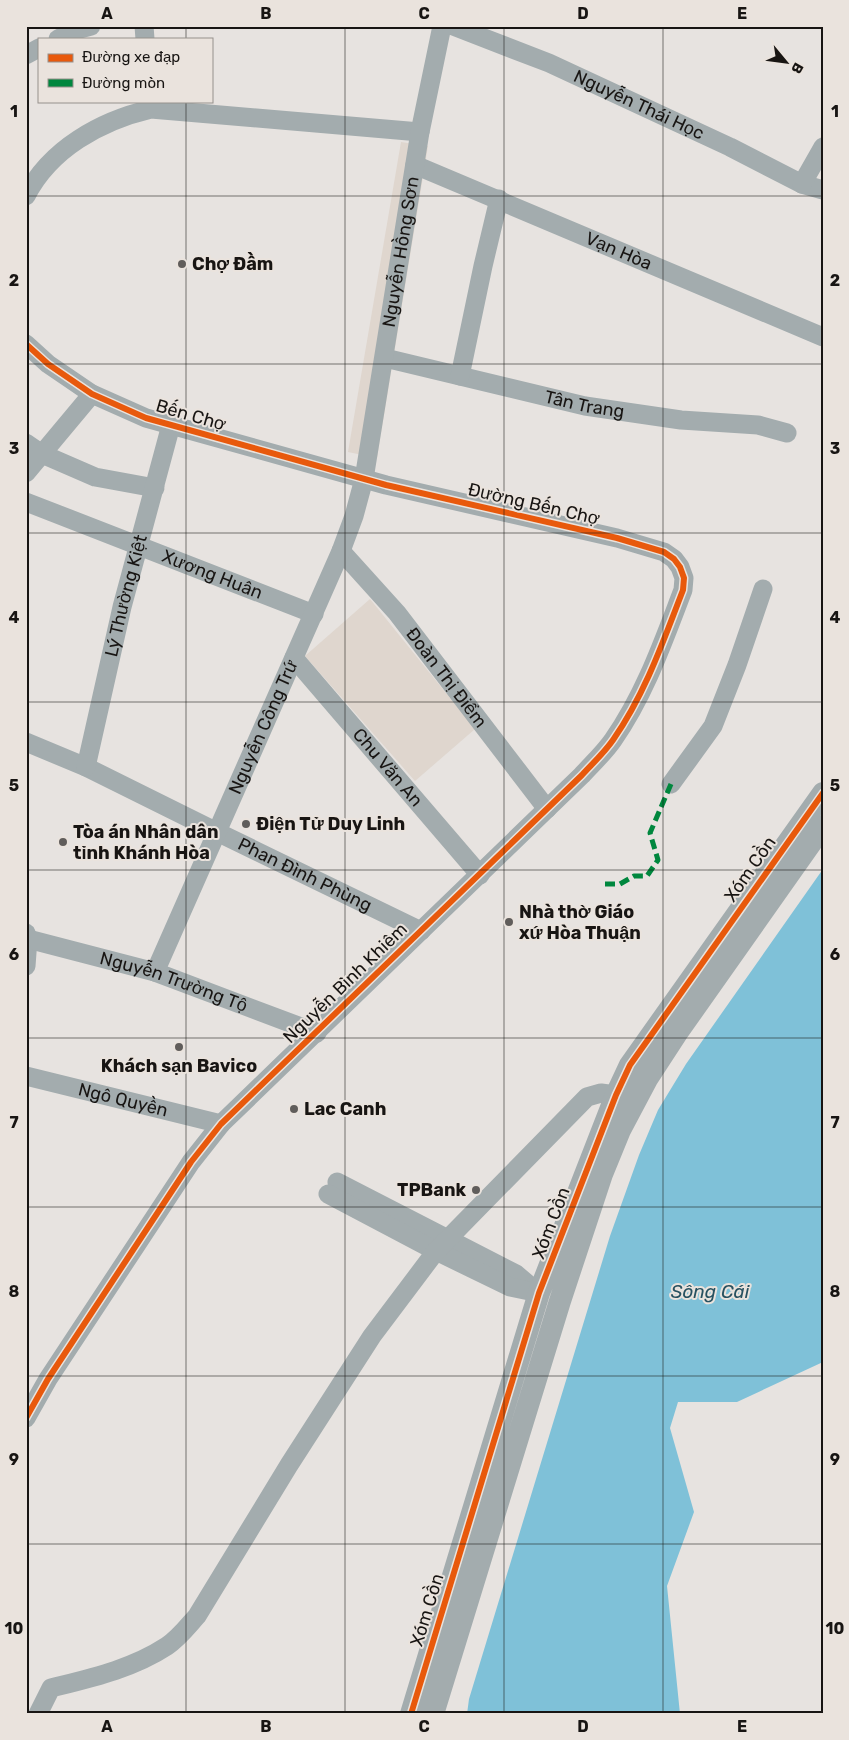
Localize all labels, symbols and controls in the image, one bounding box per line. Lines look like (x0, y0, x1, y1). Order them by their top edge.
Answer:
text: A (101, 4, 113, 23)
text: B (260, 4, 272, 23)
text: C (418, 4, 430, 23)
text: D (577, 4, 589, 23)
text: E (737, 4, 747, 23)
legend (38, 38, 212, 102)
north arrow (762, 38, 812, 88)
text: Đường xe đạp (82, 48, 180, 66)
text: B (787, 60, 807, 77)
street label: Nguyễn Thái Học (570, 65, 708, 144)
text: Đường mòn (82, 74, 165, 92)
text: 1 (10, 102, 18, 121)
text: 1 (831, 102, 839, 121)
street label: Nguyễn Hồng Sơn (378, 175, 424, 329)
street label: Vạn Hòa (582, 227, 655, 275)
place label: Chợ Đầm (192, 252, 273, 275)
marker: Chợ Đầm (176, 258, 188, 270)
text: 2 (9, 271, 19, 290)
text: 2 (830, 271, 840, 290)
street label: Tân Trang (542, 386, 626, 423)
street label: Bến Chợ (153, 394, 229, 436)
text: 3 (9, 439, 19, 458)
text: 3 (830, 439, 840, 458)
street label: Đường Bến Chợ (466, 477, 602, 530)
street label: Lý Thường Kiệt (100, 532, 152, 659)
street label: Xương Huân (159, 545, 266, 604)
text: 4 (9, 608, 20, 627)
text: 4 (830, 608, 841, 627)
street label: Đoàn Thị Điểm (401, 623, 492, 732)
street label: Nguyễn Công Trứ (224, 656, 303, 798)
street label: Chu Văn An (348, 724, 427, 811)
text: 5 (9, 776, 19, 795)
text: 5 (830, 776, 840, 795)
place label: Điện Tử Duy Linh (256, 813, 405, 835)
marker: Điện Tử Duy Linh (240, 818, 252, 830)
place label: Tòa án Nhân dân tỉnh Khánh Hòa (73, 821, 218, 864)
street label: Xóm Cồn (719, 832, 781, 906)
street label: Phan Đình Phùng (234, 833, 375, 916)
marker: Tòa án Nhân dân tỉnh Khánh Hòa (57, 836, 69, 848)
place label: Nhà thờ Giáo xứ Hòa Thuận (519, 901, 641, 944)
marker: Nhà thờ Giáo xứ Hòa Thuận (503, 916, 515, 928)
street label: Nguyễn Bình Khiêm (278, 918, 412, 1048)
text: 6 (9, 945, 19, 964)
text: 6 (830, 945, 840, 964)
street label: Nguyễn Trường Tộ (98, 947, 251, 1017)
marker: Khách sạn Bavico (173, 1041, 185, 1053)
place label: Khách sạn Bavico (101, 1055, 257, 1077)
street label: Ngô Quyền (76, 1078, 170, 1122)
place label: Lac Canh (304, 1098, 386, 1120)
marker: Lac Canh (288, 1103, 300, 1115)
text: 7 (9, 1113, 19, 1132)
text: 7 (830, 1113, 840, 1132)
place label: TPBank (397, 1179, 466, 1201)
marker: TPBank (470, 1184, 482, 1196)
street label: Xóm Cồn (527, 1184, 575, 1262)
water label: Sông Cái (671, 1280, 750, 1303)
text: 8 (9, 1282, 20, 1301)
text: 8 (830, 1282, 841, 1301)
text: 9 (9, 1450, 19, 1469)
text: 9 (830, 1450, 840, 1469)
street label: Xóm Cồn (405, 1571, 448, 1649)
text: 10 (5, 1619, 24, 1638)
text: 10 (826, 1619, 845, 1638)
text: A (101, 1717, 113, 1736)
text: B (260, 1717, 272, 1736)
text: C (418, 1717, 430, 1736)
text: D (577, 1717, 589, 1736)
text: E (737, 1717, 747, 1736)

